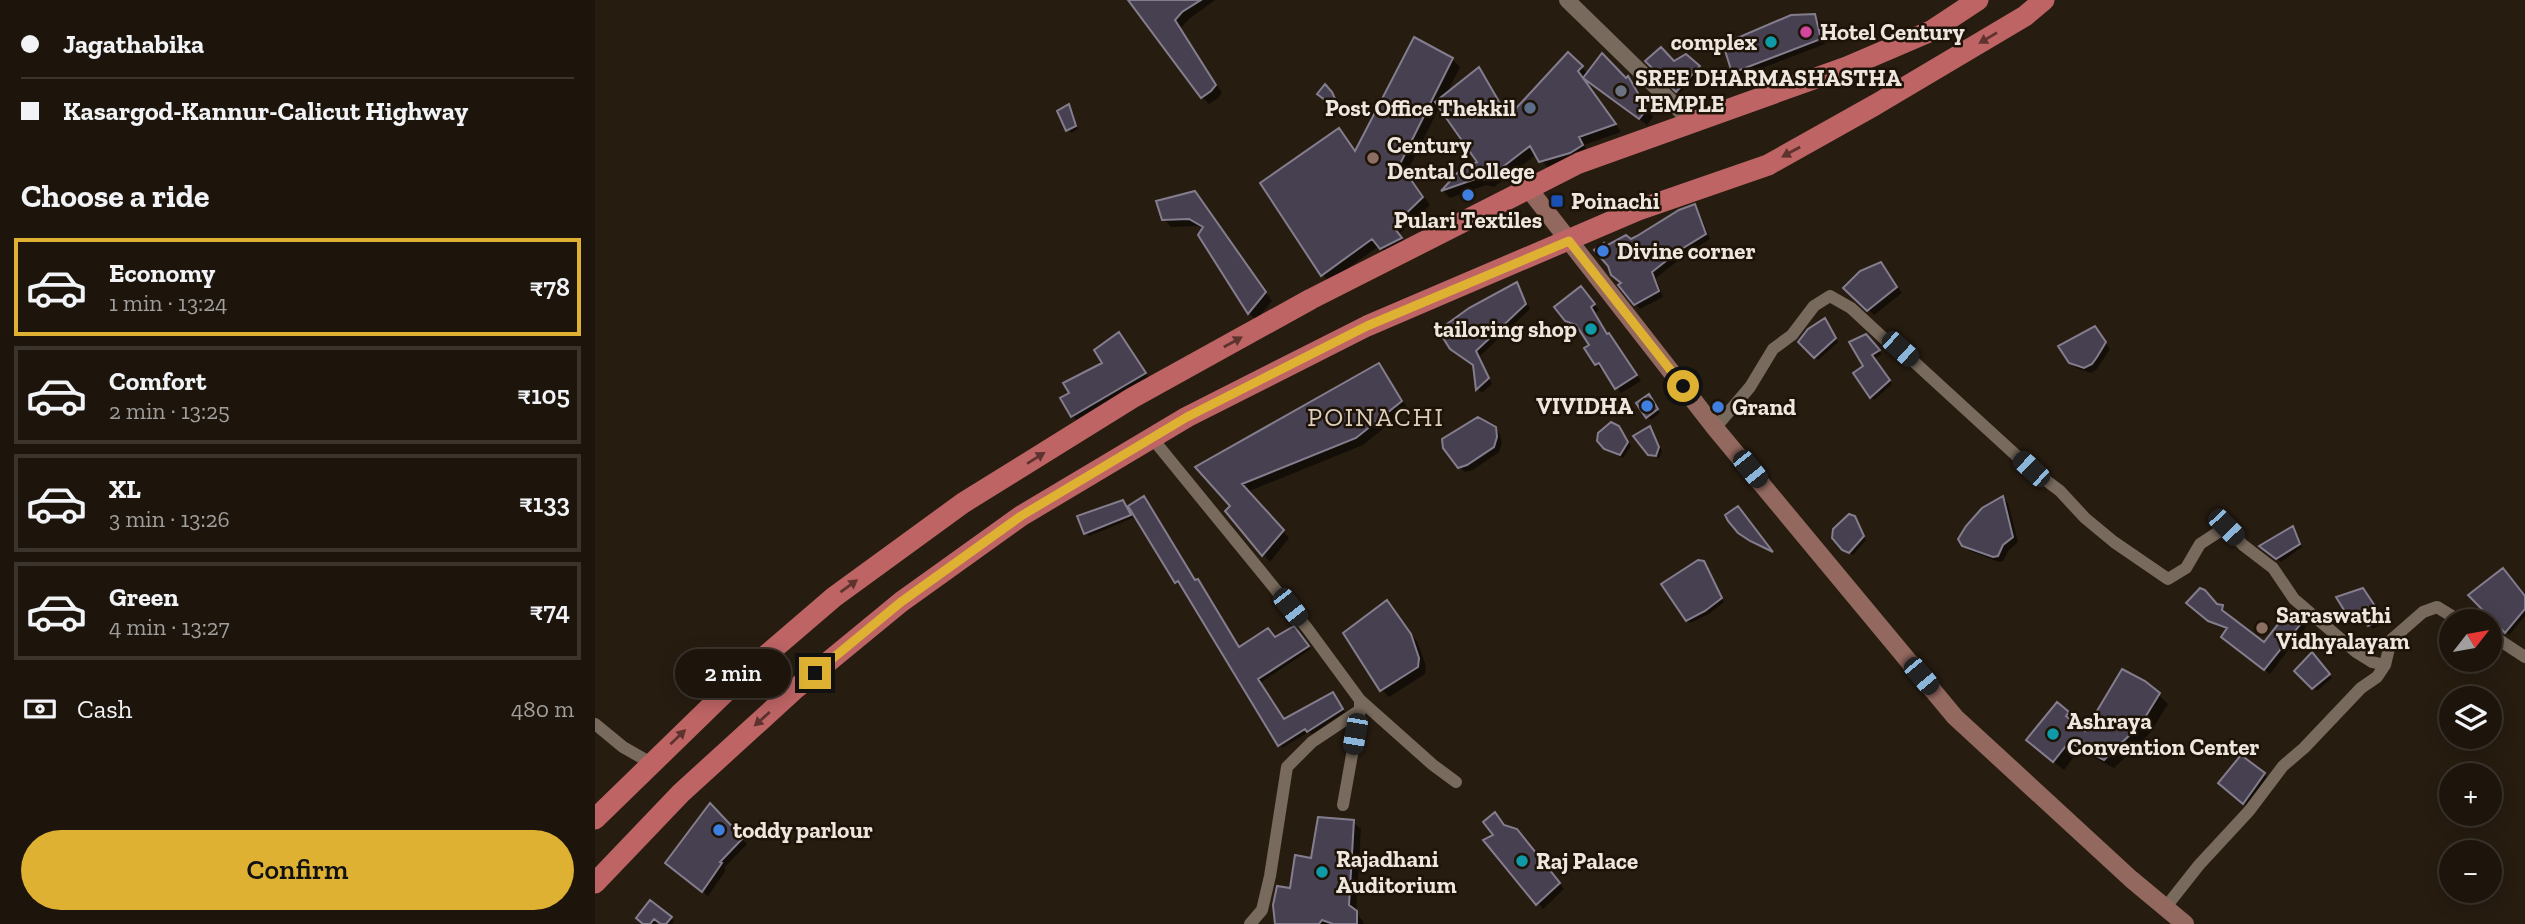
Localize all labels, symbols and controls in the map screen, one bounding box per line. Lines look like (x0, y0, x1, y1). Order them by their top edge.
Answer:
place label: Hotel Century (1820, 18, 1966, 46)
marker: Hotel Century (1798, 24, 1814, 40)
text: Jagathabika (63, 28, 204, 60)
place label: complex (1671, 28, 1758, 56)
one-way arrow (1978, 32, 1997, 44)
marker: complex (1763, 34, 1779, 50)
place label: SREE DHARMASHASTHA TEMPLE (1635, 64, 1902, 118)
marker: SREE DHARMASHASTHA TEMPLE (1613, 83, 1629, 99)
place label: Post Office Thekkil (1325, 94, 1516, 122)
text: Kasargod-Kannur-Calicut Highway (63, 95, 468, 127)
marker: Post Office Thekkil (1522, 100, 1538, 116)
place label: Century Dental College (1387, 131, 1535, 185)
one-way arrow (1781, 146, 1801, 158)
marker: Century Dental College (1365, 150, 1381, 166)
text: Choose a ride (21, 177, 209, 215)
marker: Pulari Textiles (1460, 187, 1476, 203)
place label: Poinachi (1571, 187, 1660, 215)
marker: Poinachi (1549, 193, 1565, 209)
place label: Pulari Textiles (1394, 206, 1542, 234)
place label: Divine corner (1617, 237, 1756, 265)
marker: Divine corner (1595, 243, 1611, 259)
icon: car (25, 256, 88, 319)
text: Economy (109, 257, 215, 289)
text: ₹78 (529, 271, 570, 303)
text: 1 min · 13:24 (109, 289, 228, 317)
place label: tailoring shop (1434, 315, 1577, 343)
marker: tailoring shop (1583, 321, 1599, 337)
car (1878, 327, 1923, 371)
one-way arrow (1223, 336, 1242, 348)
icon: car (25, 364, 88, 427)
text: Comfort (109, 365, 206, 397)
route start (1667, 370, 1699, 402)
text: ₹105 (517, 379, 570, 411)
place label: VIVIDHA (1536, 392, 1633, 420)
place label: Grand (1732, 393, 1796, 421)
text: 2 min · 13:25 (109, 397, 230, 425)
marker: VIVIDHA (1639, 398, 1655, 414)
marker: Grand (1710, 399, 1726, 415)
district label: POINACHI (1307, 401, 1445, 433)
car (1729, 446, 1772, 492)
car (2009, 447, 2054, 491)
one-way arrow (1027, 451, 1046, 464)
icon: car (25, 472, 88, 535)
text: XL (109, 473, 141, 505)
text: ₹133 (519, 487, 570, 519)
text: 3 min · 13:26 (109, 505, 230, 533)
car (2204, 505, 2249, 549)
one-way arrow (840, 579, 858, 593)
icon: car (25, 580, 88, 643)
text: Green (109, 581, 179, 613)
car (1269, 584, 1312, 630)
text: ₹74 (529, 595, 570, 627)
place label: Saraswathi Vidhyalayam (2276, 601, 2410, 655)
north arrow (2439, 609, 2503, 672)
map controls (2439, 609, 2502, 903)
text: 4 min · 13:27 (109, 613, 230, 641)
marker: Saraswathi Vidhyalayam (2254, 620, 2270, 636)
callout: 2 min (675, 648, 791, 698)
car (1900, 653, 1943, 699)
route end (799, 657, 831, 689)
text: 2 min (704, 659, 762, 687)
button: layers (2439, 686, 2502, 749)
icon: cash (21, 690, 59, 728)
text: Cash (77, 693, 132, 725)
text: 480 m (511, 695, 574, 723)
place label: Ashraya Convention Center (2067, 707, 2259, 761)
one-way arrow (753, 711, 771, 727)
car (1342, 711, 1369, 757)
marker: Ashraya Convention Center (2045, 726, 2061, 742)
one-way arrow (670, 728, 687, 745)
button: + (2439, 763, 2502, 826)
place label: toddy parlour (733, 816, 873, 844)
marker: toddy parlour (711, 822, 727, 838)
button: Confirm (21, 830, 574, 910)
button: − (2439, 840, 2502, 903)
place label: Rajadhani Auditorium (1336, 845, 1457, 899)
place label: Raj Palace (1536, 847, 1638, 875)
marker: Raj Palace (1514, 853, 1530, 869)
marker: Rajadhani Auditorium (1314, 864, 1330, 880)

